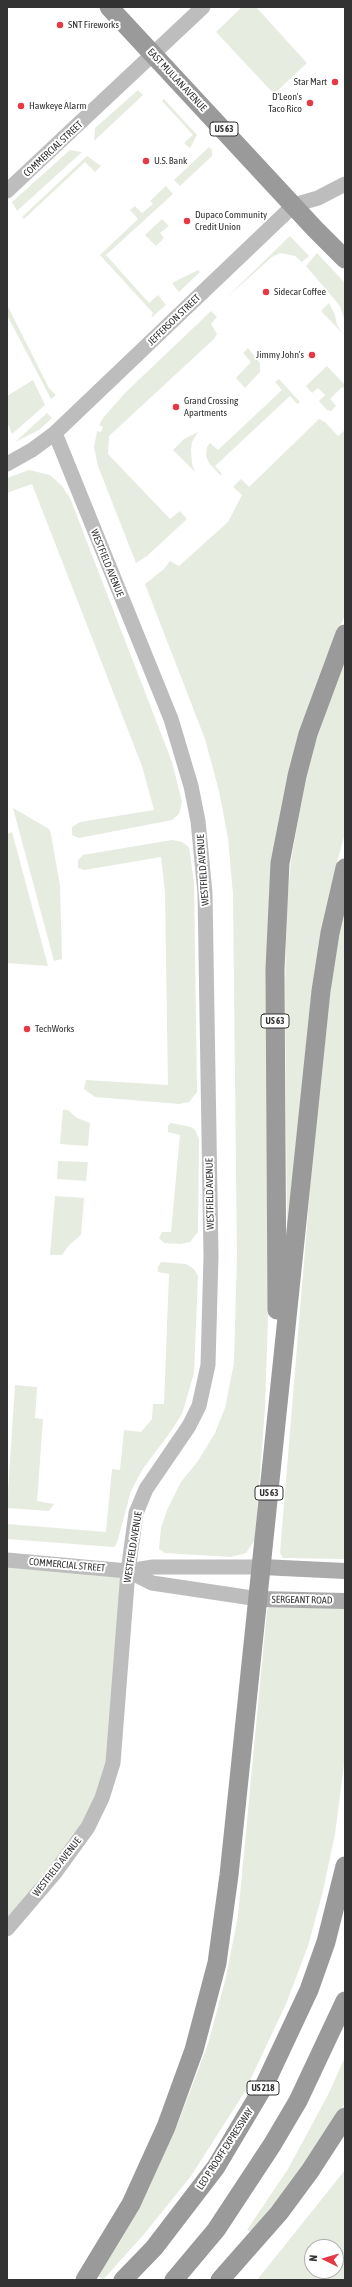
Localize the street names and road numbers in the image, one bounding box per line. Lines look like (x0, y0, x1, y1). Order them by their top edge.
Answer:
street label: EAST MULLAN AVENUE (145, 46, 209, 114)
street label: COMMERCIAL STREET (21, 119, 85, 179)
road number: US 63 (210, 122, 238, 136)
street label: JEFFERSON STREET (145, 292, 203, 348)
street label: WESTFIELD AVENUE (88, 528, 126, 598)
street label: WESTFIELD AVENUE (195, 834, 211, 906)
road number: US 63 (261, 1014, 289, 1028)
street label: WESTFIELD AVENUE (203, 1158, 217, 1230)
road number: US 63 (255, 1486, 283, 1500)
street label: WESTFIELD AVENUE (121, 1511, 145, 1583)
street label: COMMERCIAL STREET (28, 1556, 106, 1574)
street label: SERGEANT ROAD (272, 1593, 332, 1607)
street label: WESTFIELD AVENUE (30, 1835, 84, 1899)
road number: US 218 (247, 2081, 279, 2095)
street label: LEO P ROOFF EXPRESSWAY (194, 2106, 256, 2192)

